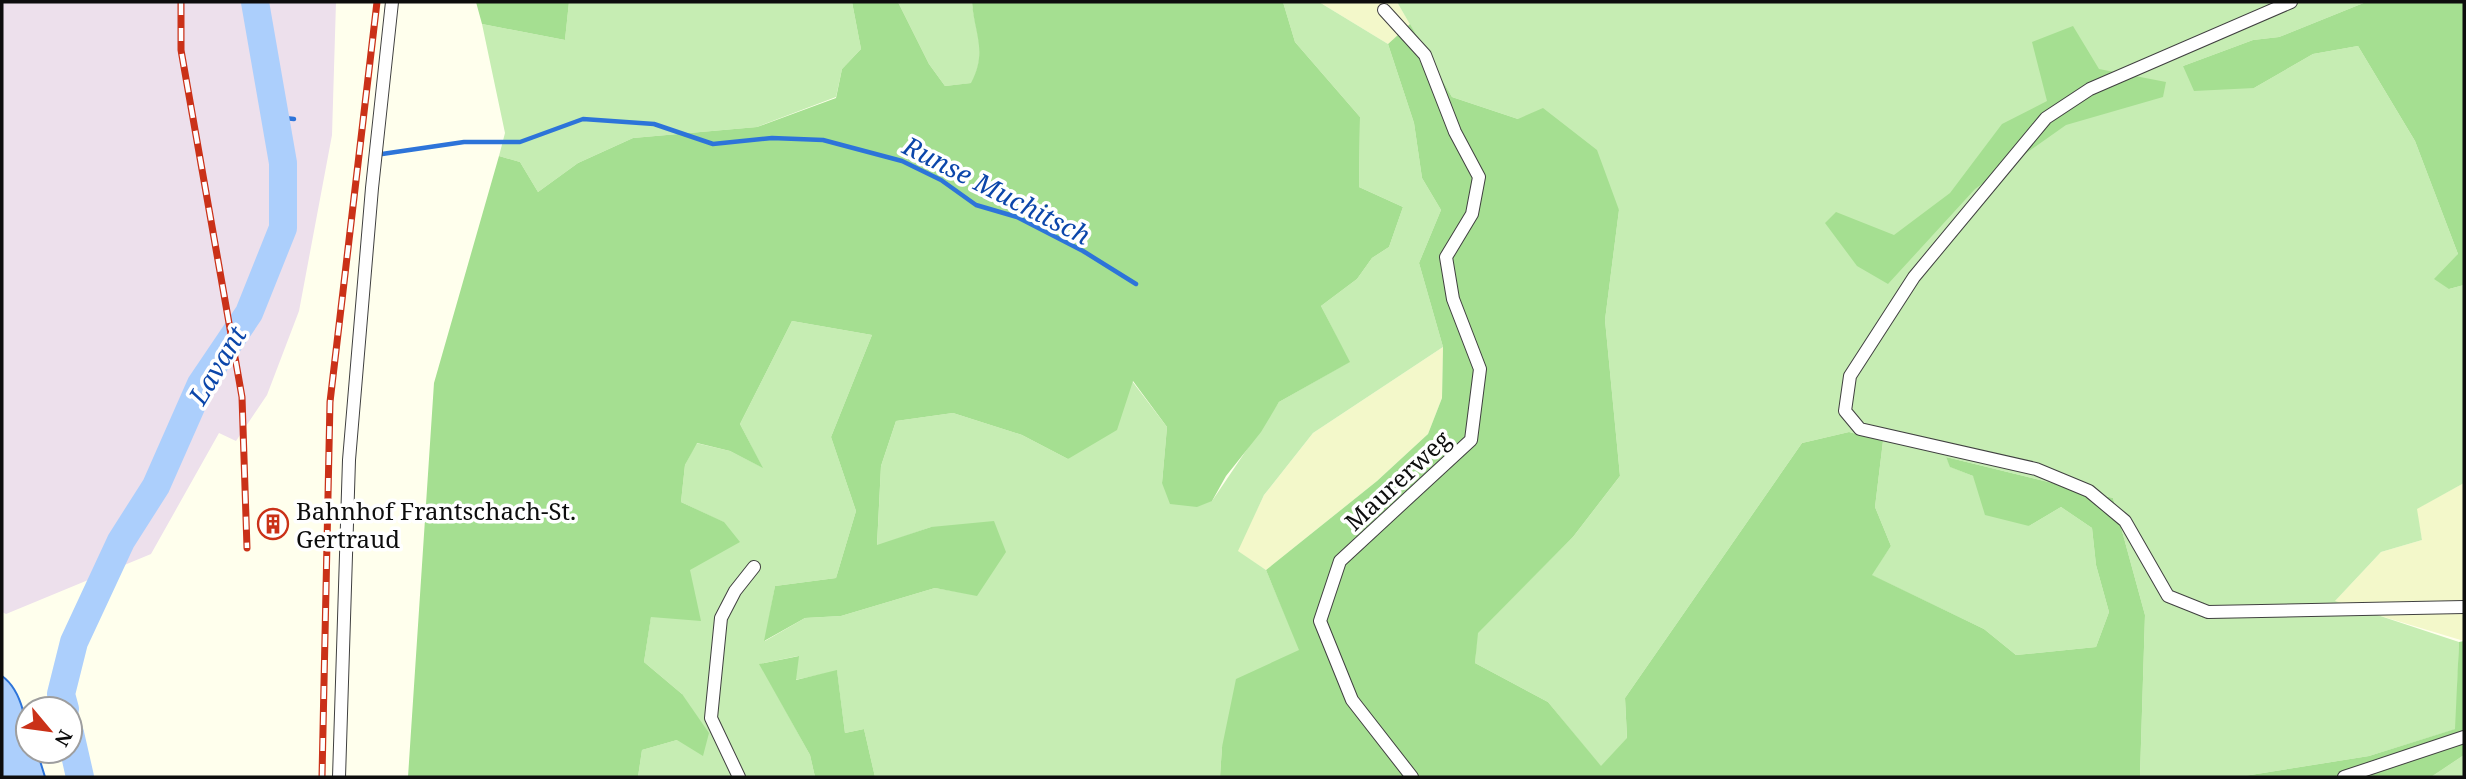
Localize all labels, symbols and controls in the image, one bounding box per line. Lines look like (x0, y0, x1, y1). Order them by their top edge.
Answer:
water label: Runse Muchitsch (896, 127, 1097, 253)
water label: Lavant (179, 319, 255, 412)
street label: Maurerweg (1337, 422, 1457, 537)
place label: Bahnhof Frantschach-St. Gertraud (296, 494, 576, 555)
building icon: Bahnhof Frantschach-St. Gertraud (256, 507, 290, 541)
north arrow (14, 695, 84, 765)
text: N (49, 725, 79, 751)

